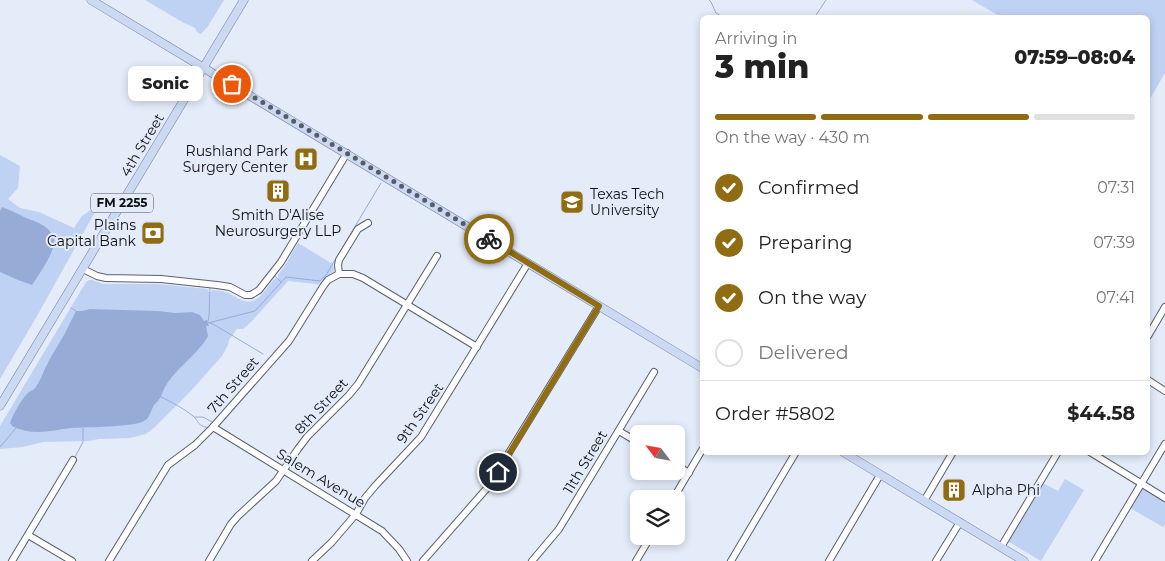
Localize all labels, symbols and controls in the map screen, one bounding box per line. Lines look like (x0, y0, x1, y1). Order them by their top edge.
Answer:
text: Arriving in (715, 29, 797, 48)
text: 07:59–08:04 (1014, 46, 1135, 69)
text: 3 min (715, 47, 809, 86)
pin (211, 63, 253, 105)
callout: Sonic (127, 66, 202, 102)
icon: bag (218, 70, 246, 98)
text: Sonic (142, 74, 189, 93)
street label: 4th Street (116, 110, 168, 180)
text: On the way · 430 m (715, 128, 870, 147)
place label: Rushland Park Surgery Center (183, 142, 289, 176)
hospital icon: Rushland Park Surgery Center (293, 146, 319, 172)
icon: check (715, 174, 743, 202)
text: Confirmed (758, 176, 859, 199)
building icon: Smith D'Alise Neurosurgery LLP (265, 178, 291, 204)
text: 07:31 (1097, 178, 1135, 197)
place label: Texas Tech University (590, 185, 665, 219)
school or university icon: Texas Tech University (559, 189, 585, 215)
road number: FM 2255 (91, 194, 153, 212)
place label: Smith D'Alise Neurosurgery LLP (215, 206, 341, 240)
courier (464, 214, 514, 264)
place label: Plains Capital Bank (47, 216, 137, 250)
bank icon: Plains Capital Bank (140, 220, 166, 246)
icon: bike (475, 225, 503, 253)
icon: check (715, 229, 743, 257)
text: Preparing (758, 231, 853, 254)
text: 07:39 (1093, 233, 1135, 252)
icon: check (715, 284, 743, 312)
text: On the way (758, 286, 866, 309)
text: 07:41 (1096, 288, 1135, 307)
text: Delivered (758, 341, 849, 364)
street label: 7th Street (204, 353, 263, 417)
street label: 8th Street (291, 374, 352, 438)
street label: 9th Street (393, 379, 448, 447)
text: Order #5802 (715, 402, 835, 425)
text: $44.58 (1067, 402, 1135, 425)
north arrow (630, 425, 685, 480)
map controls (630, 425, 685, 545)
street label: 11th Street (559, 427, 611, 497)
street label: Salem Avenue (273, 444, 369, 512)
pin (477, 451, 519, 493)
icon: home (484, 458, 512, 486)
building icon: Alpha Phi (941, 477, 967, 503)
place label: Alpha Phi (972, 481, 1040, 499)
button: layers (630, 490, 685, 545)

